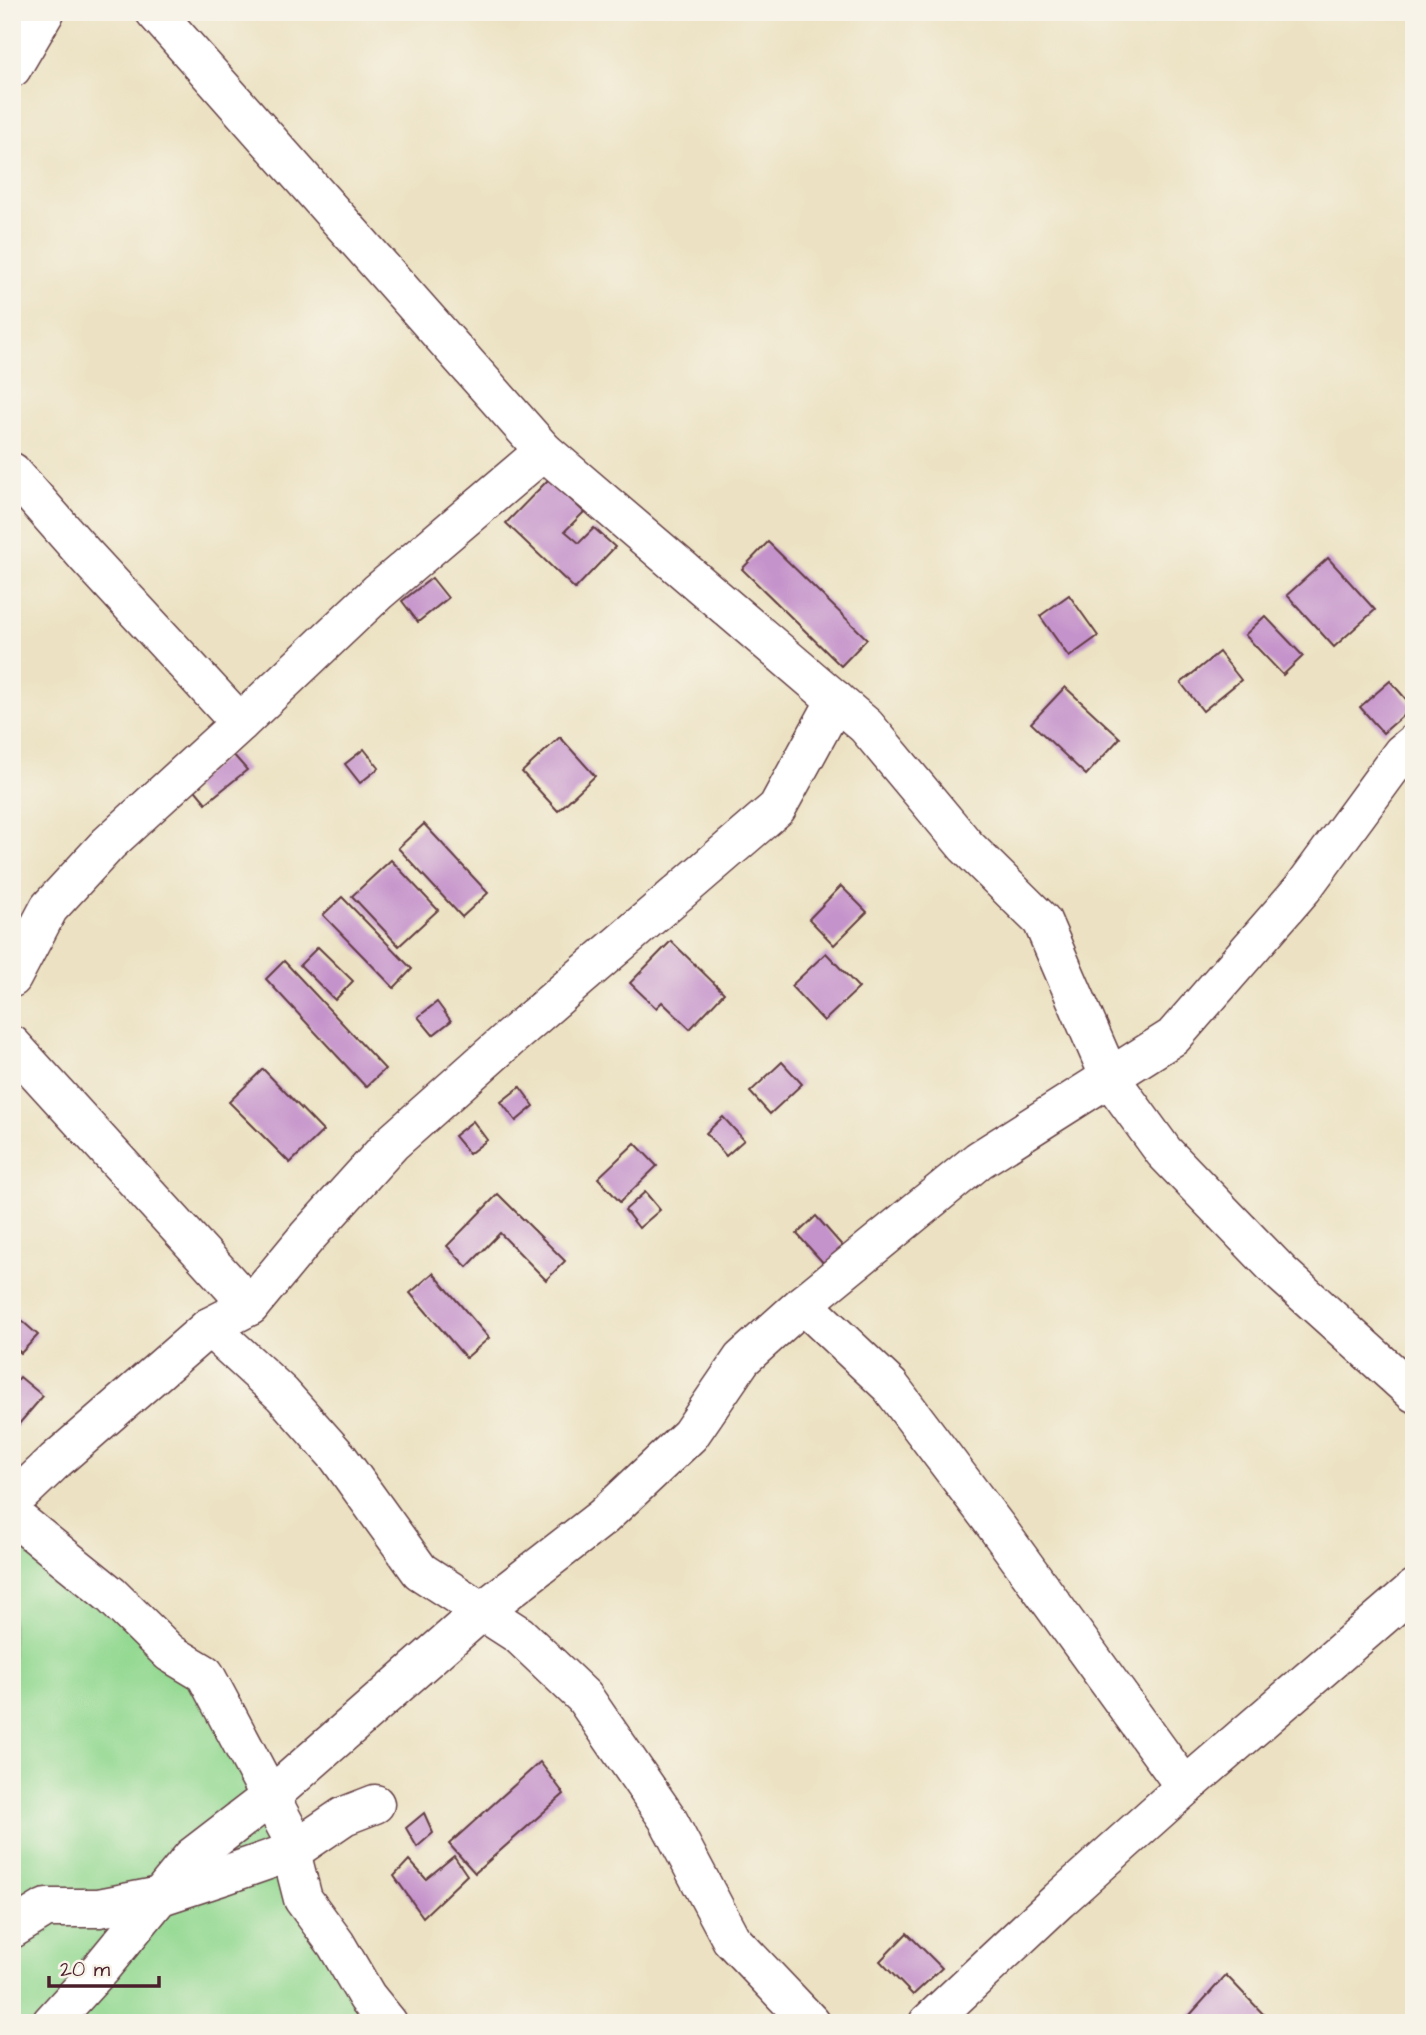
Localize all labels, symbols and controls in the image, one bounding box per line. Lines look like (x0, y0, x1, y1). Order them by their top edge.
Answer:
scale bar (49, 1944, 159, 1988)
text: 20 m (60, 1955, 111, 1984)

